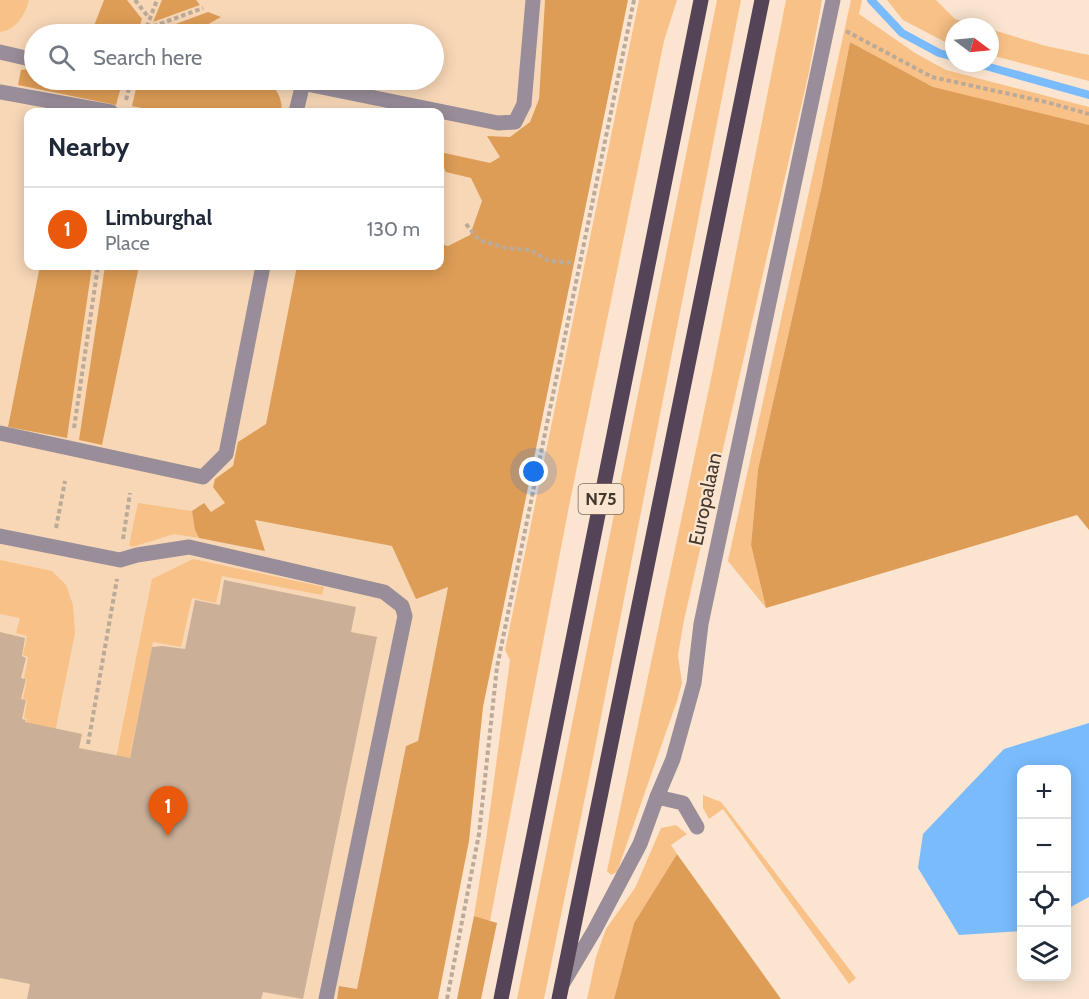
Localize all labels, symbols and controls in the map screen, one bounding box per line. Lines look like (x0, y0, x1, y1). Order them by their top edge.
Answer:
north arrow (945, 18, 999, 72)
search box (24, 24, 444, 90)
icon: search (45, 41, 78, 74)
text: Search here (93, 44, 202, 71)
text: Nearby (48, 131, 129, 163)
text: Limburghal (105, 204, 212, 231)
text: 1 (64, 217, 71, 241)
text: 130 m (367, 217, 420, 241)
text: Place (105, 231, 150, 255)
street label: Europalaan (683, 450, 727, 548)
your location (519, 457, 548, 486)
road number: N75 (578, 484, 624, 514)
map controls (1017, 765, 1071, 981)
button: + (1017, 765, 1071, 819)
pin: 1 (148, 786, 188, 836)
button: − (1017, 819, 1071, 873)
button: locate (1017, 873, 1071, 927)
button: layers (1017, 927, 1071, 981)

